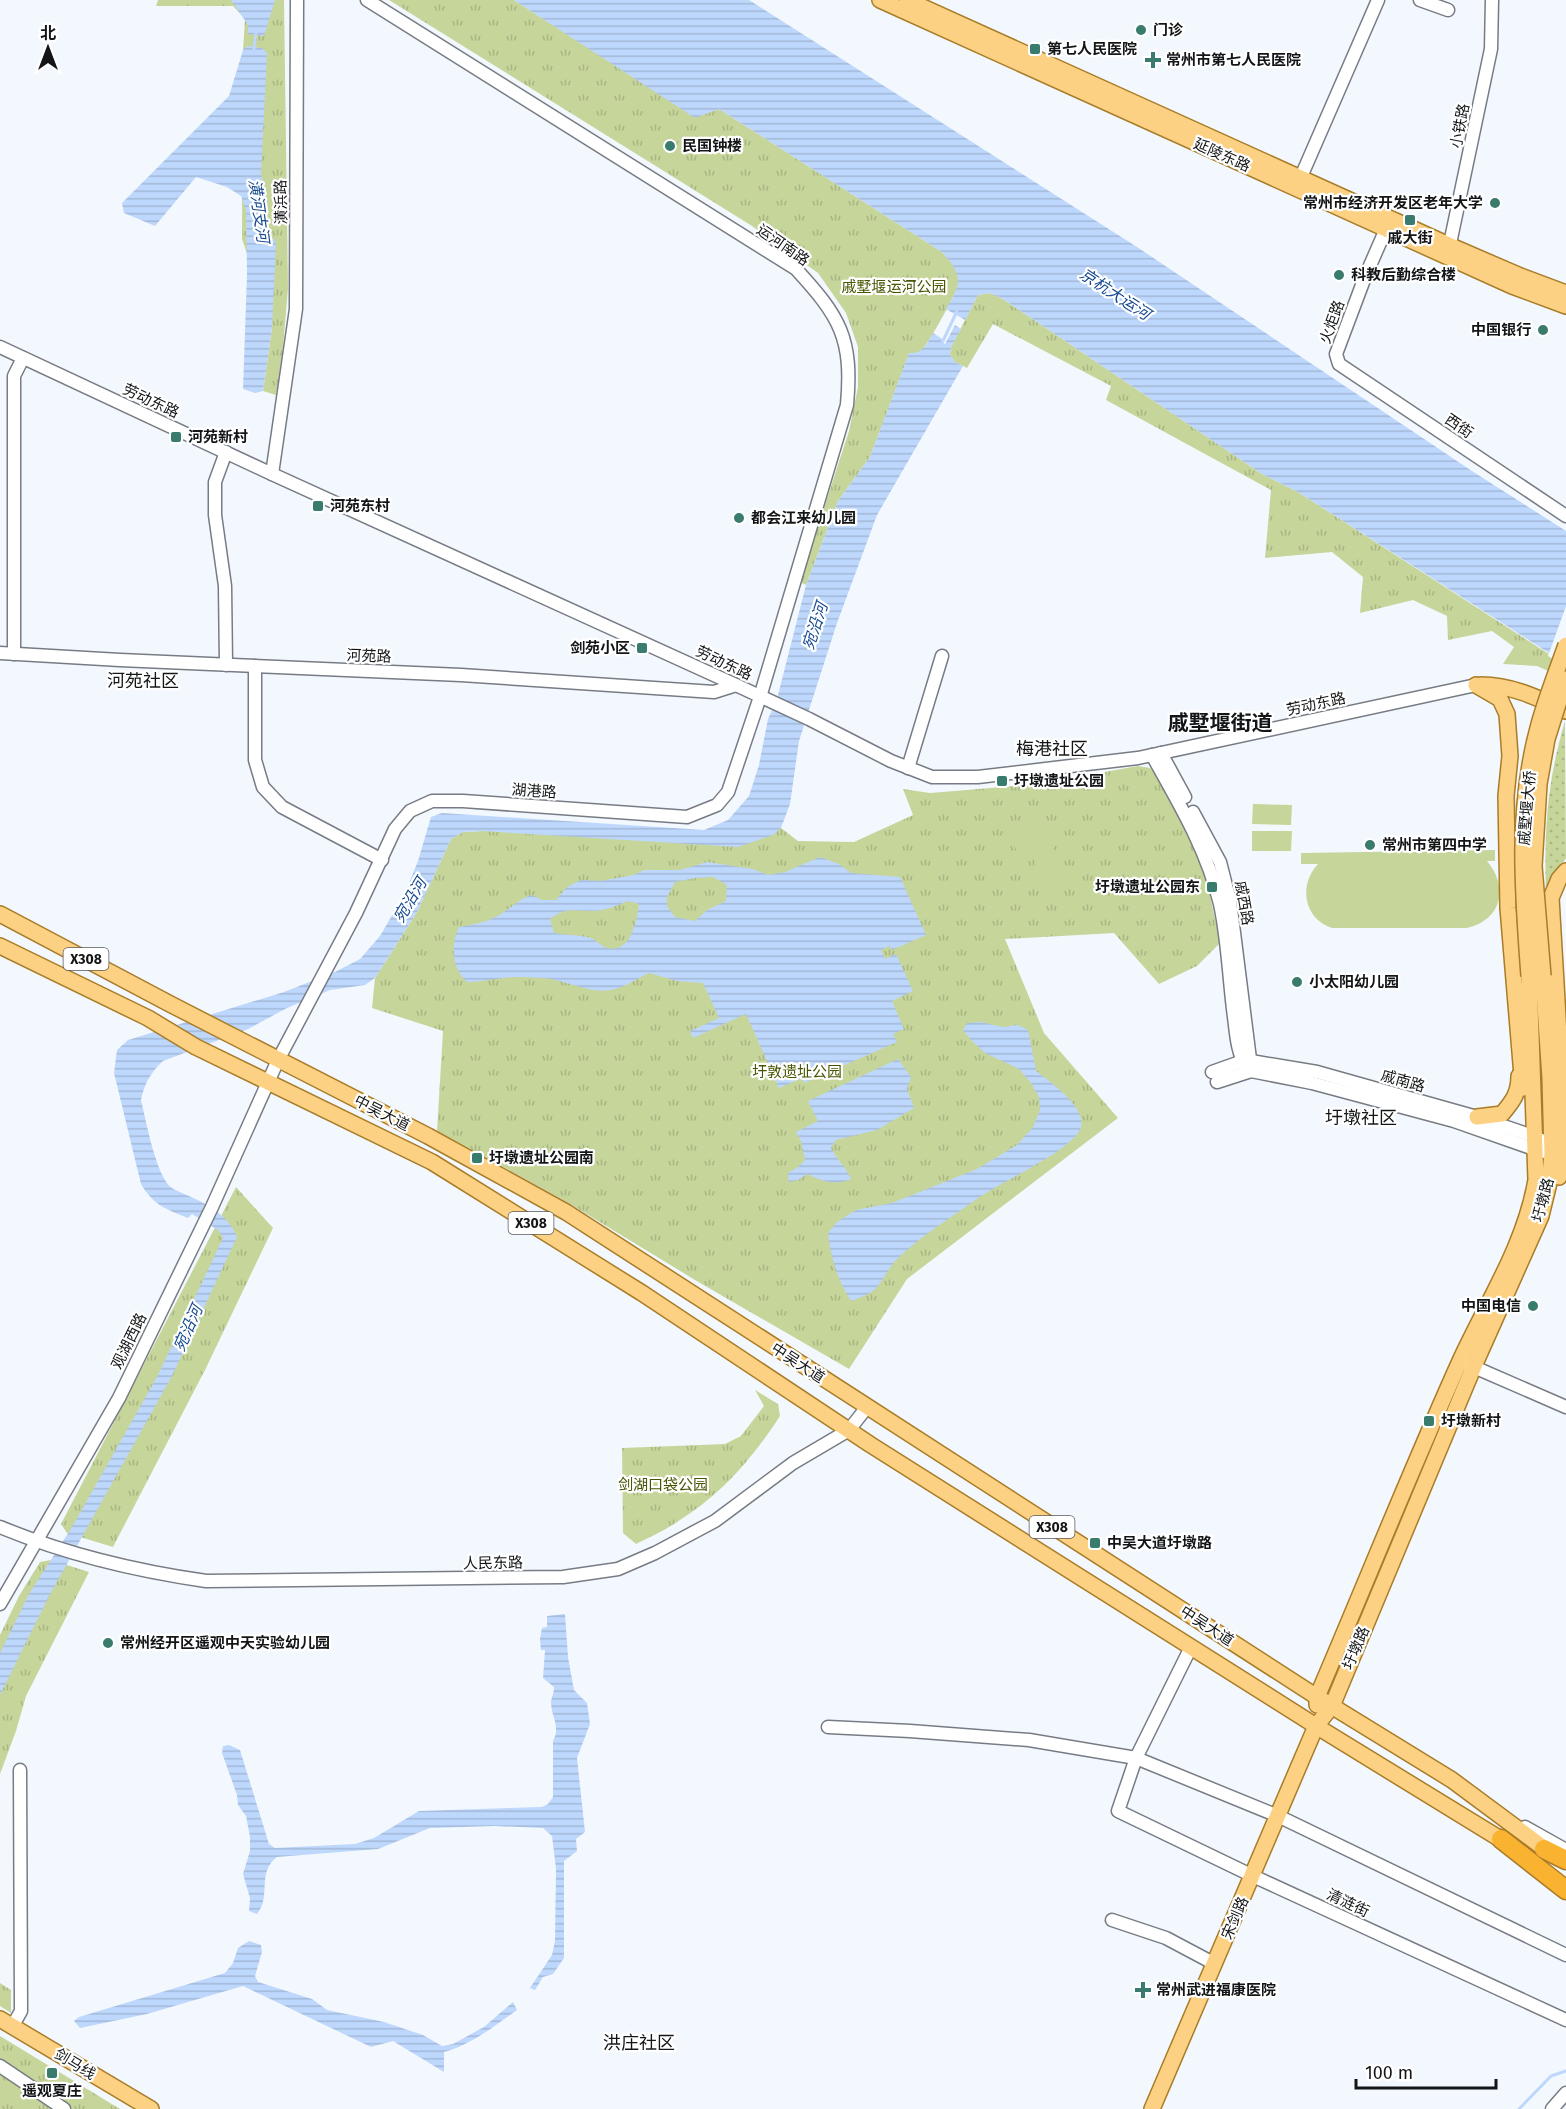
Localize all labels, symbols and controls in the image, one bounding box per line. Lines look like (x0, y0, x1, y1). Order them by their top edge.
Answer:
north arrow (18, 18, 78, 78)
place label: 门诊 (1153, 21, 1184, 39)
marker: 门诊 (1134, 23, 1148, 37)
text: 北 (40, 24, 56, 43)
place label: 第七人民医院 (1047, 40, 1137, 58)
marker: 第七人民医院 (1028, 42, 1042, 56)
marker: 常州市第七人民医院 (1144, 51, 1162, 69)
place label: 常州市第七人民医院 (1166, 51, 1301, 69)
street label: 小铁路 (1447, 102, 1473, 150)
street label: 延陵东路 (1191, 135, 1253, 175)
place label: 民国钟楼 (682, 137, 742, 155)
marker: 民国钟楼 (663, 139, 677, 153)
water label: 潢河支河 (245, 178, 273, 247)
street label: 潢浜路 (272, 179, 290, 225)
place label: 常州市经济开发区老年大学 (1303, 194, 1483, 212)
marker: 常州市经济开发区老年大学 (1488, 196, 1502, 210)
marker: 戚大街 (1403, 213, 1417, 227)
street label: 运河南路 (753, 220, 813, 270)
place label: 戚大街 (1387, 229, 1433, 247)
water label: 京杭大运河 (1076, 264, 1156, 325)
place label: 科教后勤综合楼 (1351, 266, 1456, 284)
marker: 科教后勤综合楼 (1332, 268, 1346, 282)
park label: 戚墅堰运河公园 (841, 278, 947, 296)
street label: 火炬路 (1316, 298, 1348, 346)
place label: 中国银行 (1471, 321, 1531, 339)
marker: 中国银行 (1536, 323, 1550, 337)
street label: 劳动东路 (120, 380, 182, 422)
street label: 西街 (1442, 410, 1476, 442)
place label: 河苑新村 (188, 428, 248, 446)
marker: 河苑新村 (169, 430, 183, 444)
place label: 河苑东村 (330, 497, 390, 515)
marker: 河苑东村 (311, 499, 325, 513)
place label: 都会江来幼儿园 (751, 509, 856, 527)
marker: 都会江来幼儿园 (732, 511, 746, 525)
water label: 宛沿河 (799, 597, 832, 652)
place label: 剑苑小区 (570, 639, 630, 657)
marker: 剑苑小区 (635, 641, 649, 655)
street label: 劳动东路 (693, 642, 755, 684)
street label: 河苑路 (346, 646, 392, 666)
district label: 河苑社区 (107, 670, 179, 692)
street label: 劳动东路 (1285, 689, 1347, 719)
district label: 戚墅堰街道 (1168, 710, 1273, 736)
district label: 梅港社区 (1016, 738, 1088, 760)
street label: 戚墅堰大桥 (1515, 770, 1539, 846)
place label: 圩墩遗址公园 (1014, 772, 1104, 790)
marker: 圩墩遗址公园 (995, 774, 1009, 788)
street label: 湖港路 (511, 780, 557, 802)
place label: 常州市第四中学 (1382, 836, 1487, 854)
marker: 常州市第四中学 (1363, 838, 1377, 852)
water label: 宛沿河 (389, 872, 432, 925)
place label: 圩墩遗址公园东 (1095, 878, 1200, 896)
street label: 戚西路 (1231, 879, 1257, 927)
marker: 圩墩遗址公园东 (1205, 880, 1219, 894)
road number: X308 (64, 948, 109, 970)
place label: 小太阳幼儿园 (1309, 973, 1399, 991)
marker: 小太阳幼儿园 (1290, 975, 1304, 989)
park label: 圩敦遗址公园 (752, 1063, 842, 1081)
street label: 戚南路 (1379, 1066, 1427, 1096)
street label: 中吴大道 (351, 1091, 413, 1135)
district label: 圩墩社区 (1325, 1107, 1397, 1129)
place label: 圩墩遗址公园南 (489, 1149, 594, 1167)
marker: 圩墩遗址公园南 (470, 1151, 484, 1165)
street label: 圩墩路 (1528, 1176, 1558, 1224)
road number: X308 (508, 1212, 554, 1234)
place label: 中国电信 (1461, 1297, 1521, 1315)
water label: 宛沿河 (170, 1299, 208, 1354)
marker: 中国电信 (1526, 1299, 1540, 1313)
street label: 观湖西路 (108, 1310, 150, 1372)
street label: 中吴大道 (768, 1339, 828, 1387)
place label: 圩墩新村 (1441, 1412, 1501, 1430)
marker: 圩墩新村 (1422, 1414, 1436, 1428)
park label: 剑湖口袋公园 (618, 1476, 708, 1494)
road number: X308 (1030, 1516, 1074, 1538)
place label: 中吴大道圩墩路 (1107, 1534, 1212, 1552)
marker: 中吴大道圩墩路 (1088, 1536, 1102, 1550)
street label: 人民东路 (463, 1553, 523, 1573)
street label: 中吴大道 (1177, 1602, 1237, 1650)
street label: 圩墩路 (1339, 1624, 1373, 1672)
place label: 常州经开区遥观中天实验幼儿园 (120, 1634, 330, 1652)
marker: 常州经开区遥观中天实验幼儿园 (101, 1636, 115, 1650)
street label: 清涟街 (1324, 1885, 1372, 1921)
street label: 宋剑路 (1218, 1894, 1252, 1942)
marker: 常州武进福康医院 (1134, 1981, 1152, 1999)
place label: 常州武进福康医院 (1156, 1981, 1276, 1999)
district label: 洪庄社区 (603, 2032, 675, 2054)
street label: 剑马线 (51, 2045, 99, 2083)
scale bar (1356, 2052, 1496, 2090)
text: 100 m (1365, 2062, 1413, 2084)
marker: 遥观夏庄 (45, 2066, 59, 2080)
place label: 遥观夏庄 (22, 2082, 82, 2100)

